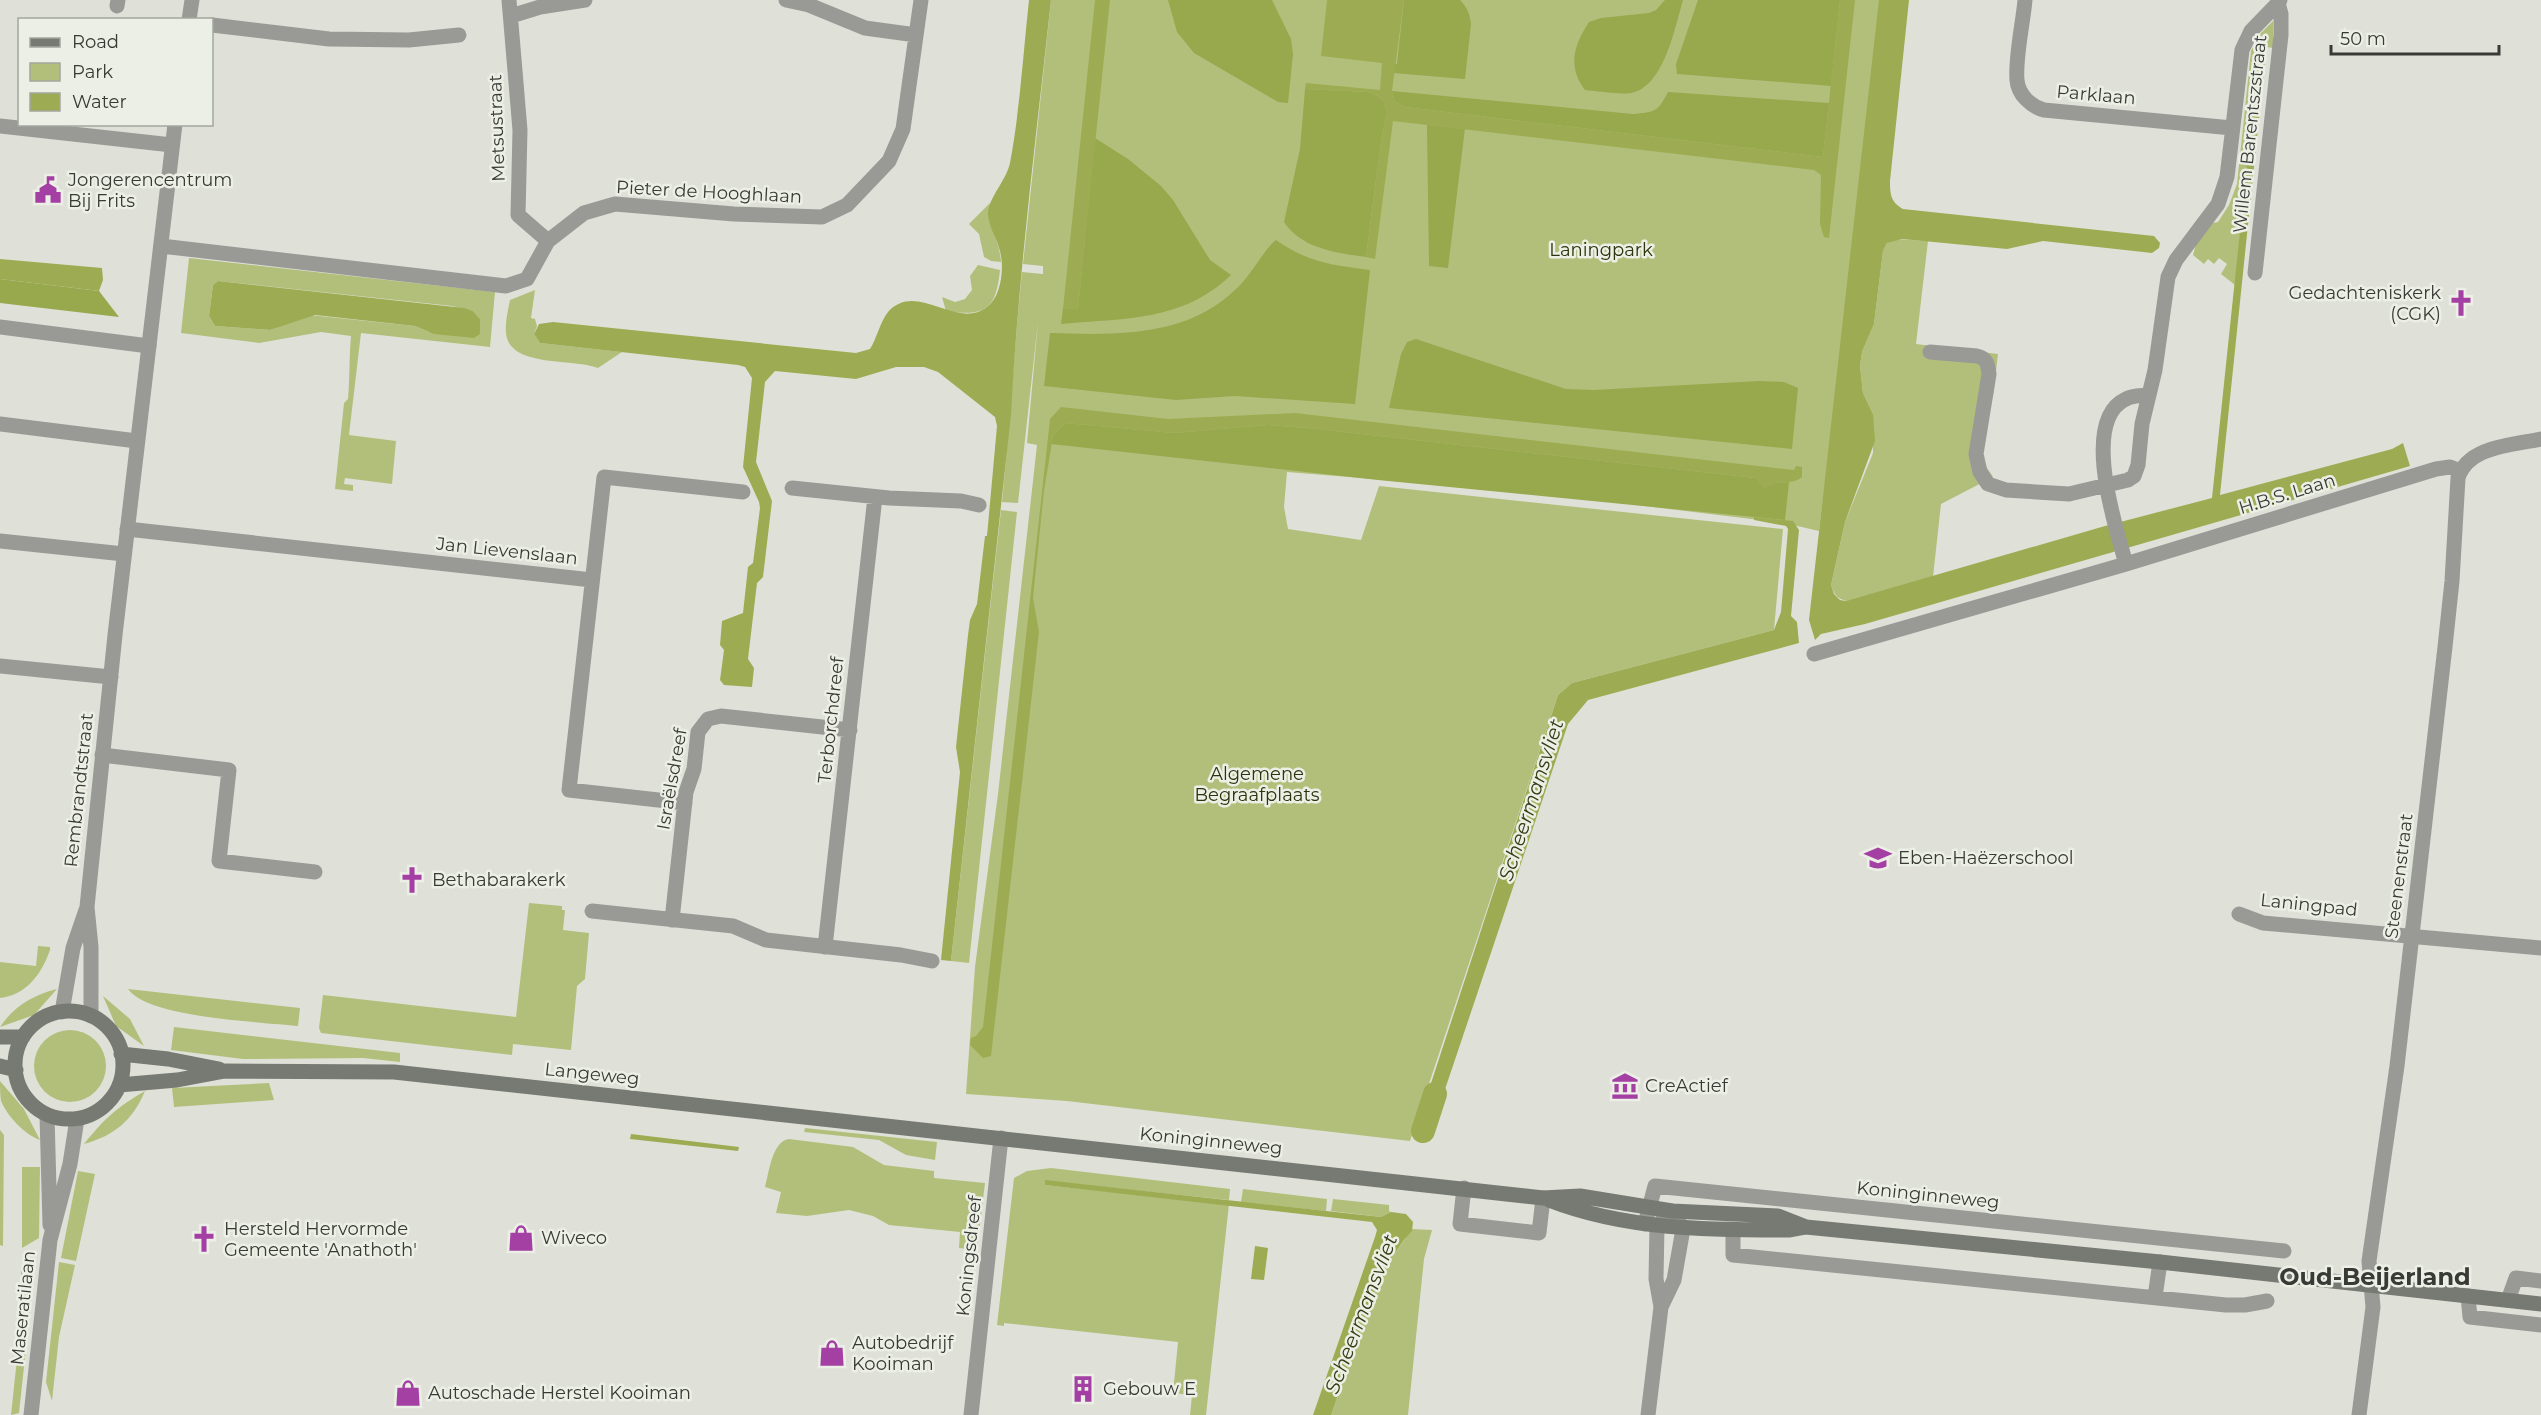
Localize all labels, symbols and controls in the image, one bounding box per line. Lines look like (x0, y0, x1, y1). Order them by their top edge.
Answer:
legend (18, 18, 213, 126)
scale bar (2331, 18, 2499, 56)
text: 50 m (2340, 28, 2386, 50)
text: Road (72, 31, 119, 53)
street label: Willem Barentszstraat (2229, 34, 2271, 234)
text: Park (72, 61, 113, 83)
street label: Metsustraat (484, 74, 510, 182)
street label: Parklaan (2056, 81, 2136, 109)
text: Water (72, 91, 127, 113)
place label: Jongerencentrum Bij Frits (67, 169, 232, 212)
public building icon: Jongerencentrum Bij Frits (33, 175, 63, 205)
street label: Pieter de Hooghlaan (615, 176, 803, 208)
park label: Laningpark (1549, 239, 1653, 261)
place label: Gedachteniskerk (CGK) (2288, 282, 2441, 325)
church icon: Gedachteniskerk (CGK) (2446, 288, 2476, 318)
street label: H.B.S. Laan (2236, 469, 2338, 519)
street label: Jan Lievenslaan (434, 533, 579, 569)
street label: Terborchdreef (813, 655, 849, 784)
street label: Rembrandtstraat (60, 712, 98, 868)
water label: Scheermansvliet (1494, 716, 1568, 884)
street label: Israëlsdreef (652, 726, 692, 832)
park label: Algemene Begraafplaats (1195, 763, 1320, 806)
street label: Steenenstraat (2380, 812, 2418, 940)
school or university icon: Eben-Haëzerschool (1863, 843, 1893, 873)
place label: Eben-Haëzerschool (1898, 847, 2074, 869)
church icon: Bethabarakerk (397, 865, 427, 895)
place label: Bethabarakerk (432, 869, 566, 891)
street label: Laningpad (2259, 889, 2359, 921)
street label: Langeweg (544, 1058, 640, 1090)
museum icon: CreActief (1610, 1071, 1640, 1101)
place label: CreActief (1645, 1075, 1729, 1097)
street label: Koninginneweg (1138, 1123, 1284, 1159)
street label: Koninginneweg (1855, 1177, 2001, 1213)
street label: Koningsdreef (952, 1194, 986, 1317)
place label: Hersteld Hervormde Gemeente 'Anathoth' (224, 1218, 417, 1261)
shop icon: Wiveco (506, 1223, 536, 1253)
church icon: Hersteld Hervormde Gemeente 'Anathoth' (189, 1224, 219, 1254)
place label: Wiveco (541, 1227, 607, 1249)
water label: Scheermansvliet (1320, 1231, 1402, 1397)
street label: Maseratilaan (6, 1250, 40, 1366)
district label: Oud-Beijerland (2279, 1262, 2471, 1291)
place label: Autobedrijf Kooiman (852, 1332, 954, 1375)
shop icon: Autobedrijf Kooiman (817, 1338, 847, 1368)
building icon: Gebouw E (1068, 1374, 1098, 1404)
shop icon: Autoschade Herstel Kooiman (393, 1378, 423, 1408)
place label: Gebouw E (1103, 1378, 1196, 1400)
place label: Autoschade Herstel Kooiman (428, 1382, 691, 1404)

